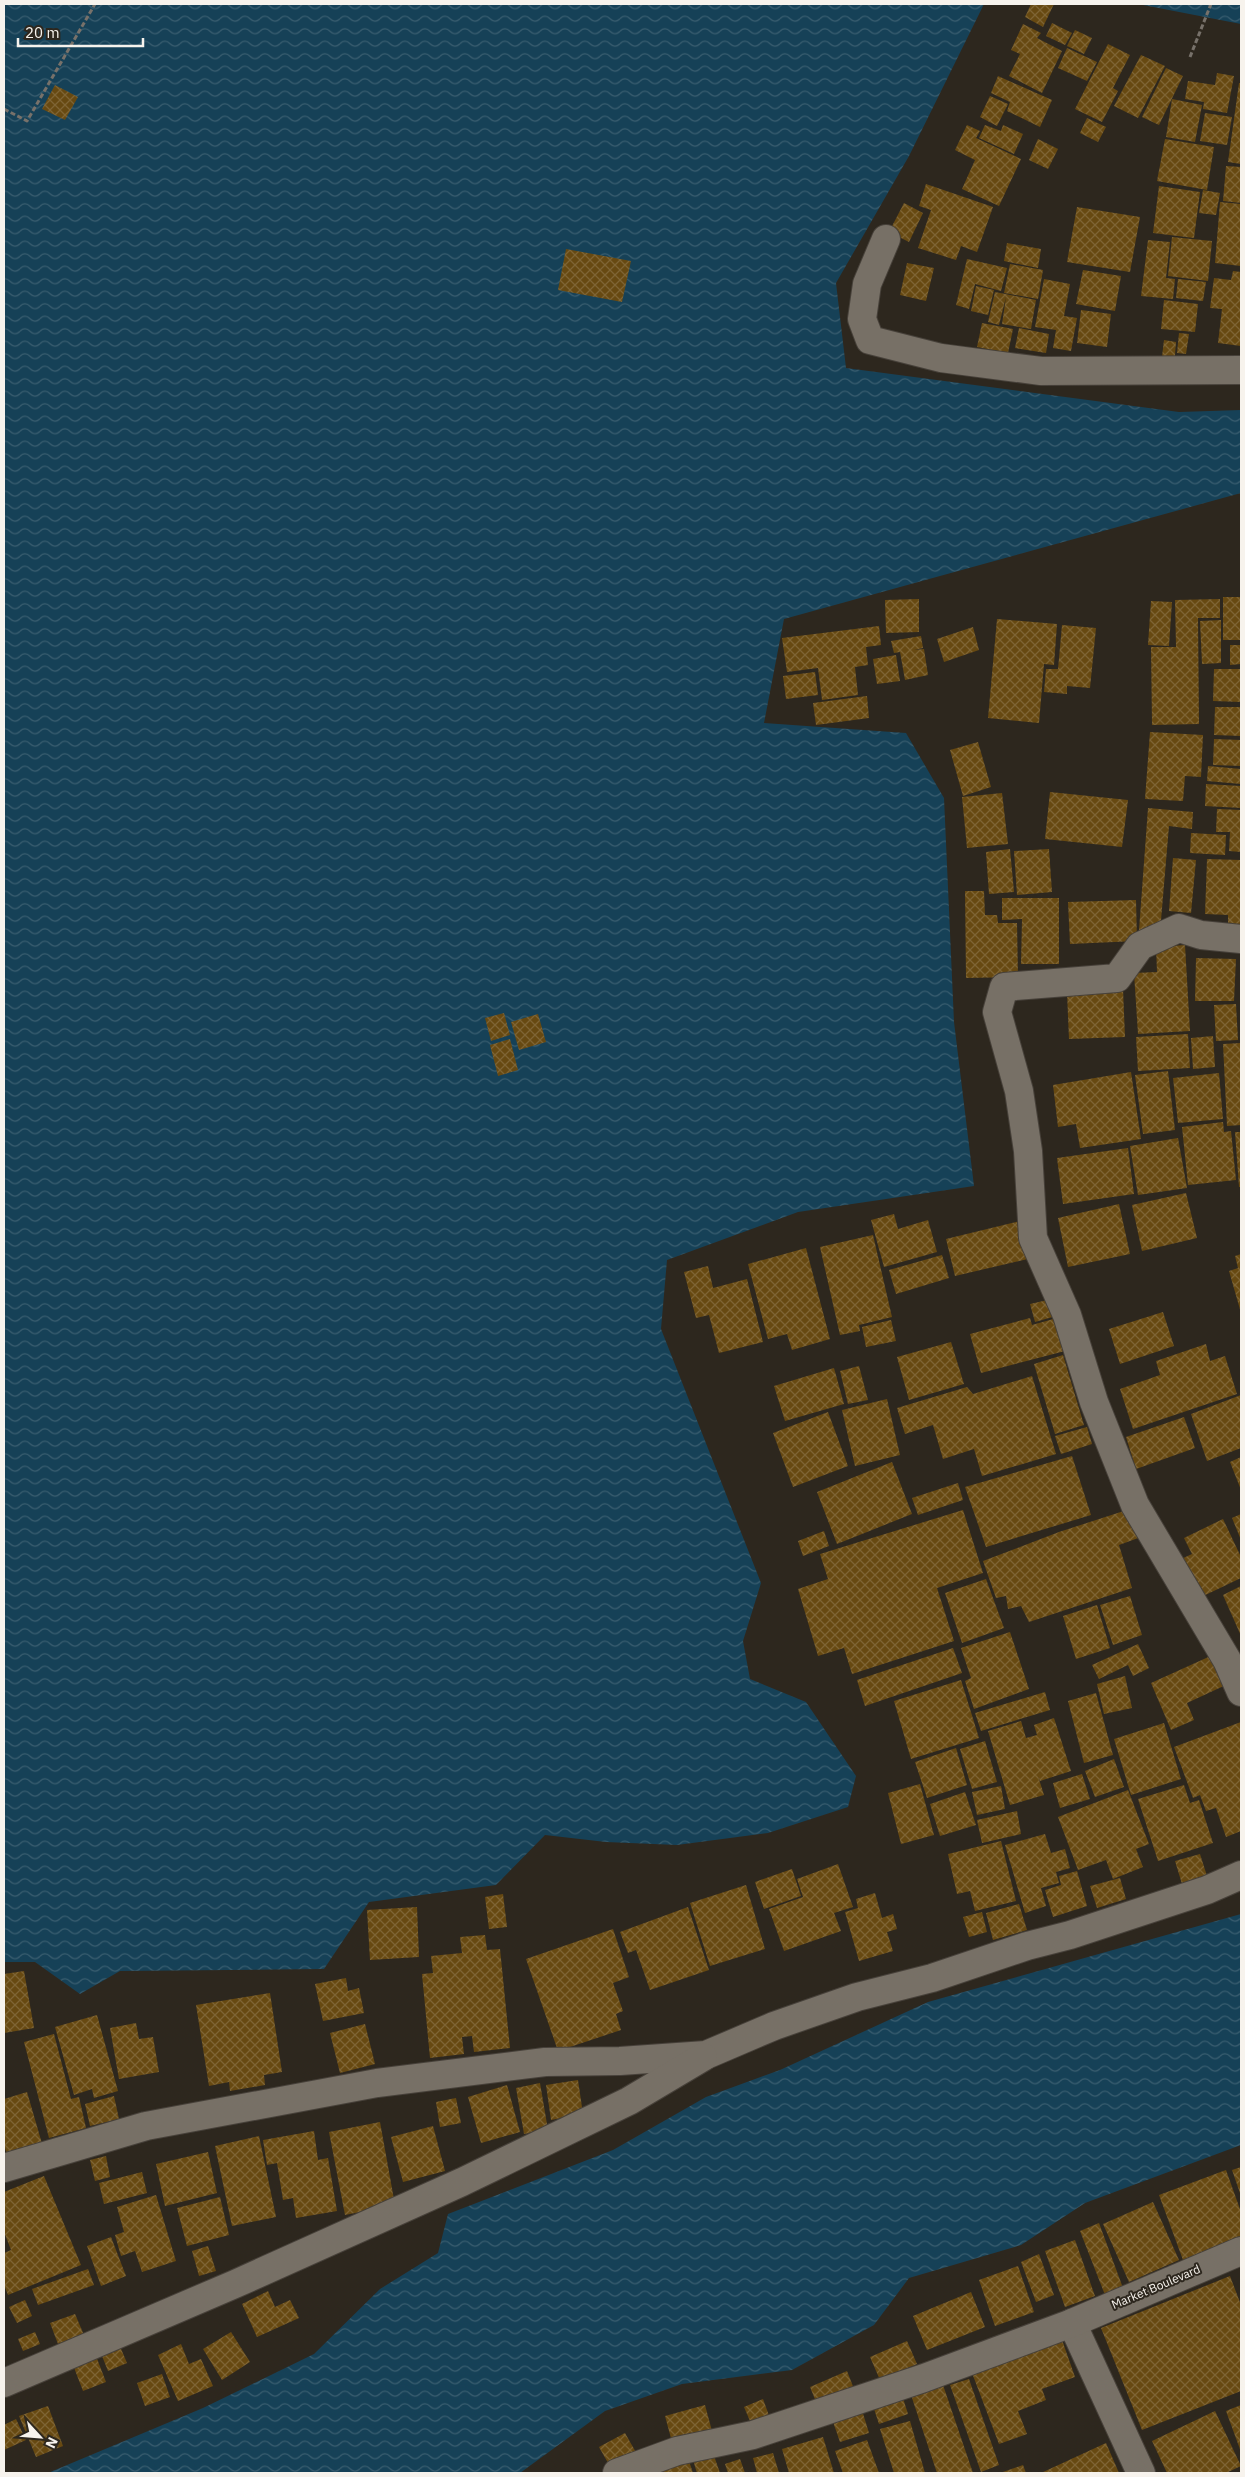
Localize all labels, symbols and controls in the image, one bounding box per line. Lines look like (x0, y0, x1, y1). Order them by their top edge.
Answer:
scale bar (18, 15, 142, 47)
text: 20 m (25, 23, 60, 42)
street label: Market Boulevard (1109, 2261, 1202, 2312)
north arrow (15, 2412, 65, 2462)
text: N (41, 2434, 62, 2451)

